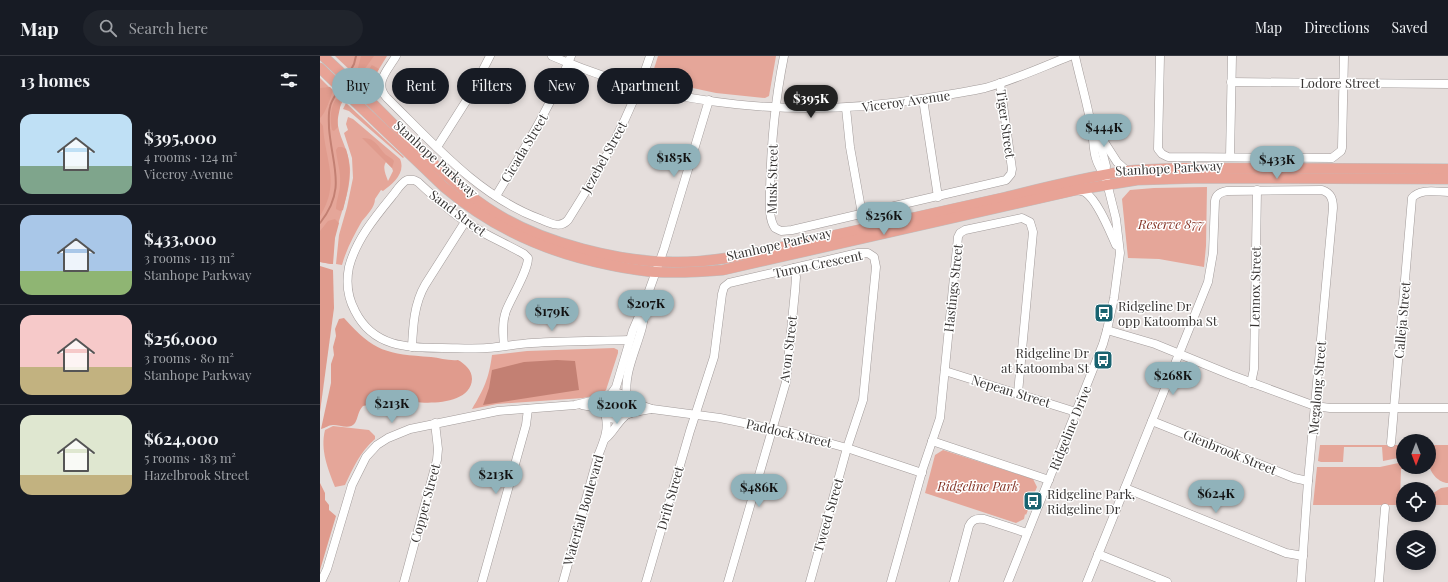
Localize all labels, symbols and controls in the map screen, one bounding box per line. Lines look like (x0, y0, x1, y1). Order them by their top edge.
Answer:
search box (83, 10, 363, 46)
text: Map (20, 15, 59, 41)
icon: search (97, 17, 119, 39)
text: Search here (129, 18, 208, 38)
text: Map (1255, 18, 1282, 37)
text: Directions (1304, 18, 1370, 37)
text: Saved (1392, 18, 1428, 37)
chip: Buy (332, 68, 384, 104)
chip: Rent (392, 68, 449, 104)
chip: Filters (457, 68, 526, 104)
chip: New (534, 68, 589, 104)
chip: Apartment (597, 68, 693, 104)
text: 13 homes (20, 69, 90, 91)
icon: filters (278, 69, 300, 91)
street label: Lodore Street (1300, 74, 1380, 91)
pin: $395K (783, 85, 839, 119)
street label: Viceroy Avenue (860, 86, 952, 115)
text: $395K (793, 89, 829, 106)
street label: Tiger Street (993, 89, 1020, 160)
street label: Cicada Street (496, 110, 551, 185)
pin: $444K (1076, 114, 1132, 148)
street label: Stanhope Parkway (391, 116, 482, 201)
street label: Jezebel Street (576, 118, 630, 196)
text: $444K (1085, 118, 1123, 135)
text: $395,000 (144, 126, 217, 148)
icon: home (52, 130, 100, 178)
pin: $185K (646, 144, 702, 178)
street label: Musk Street (762, 144, 781, 214)
pin: $433K (1249, 146, 1305, 180)
text: 4 rooms · 124 m² (144, 148, 237, 165)
text: $185K (657, 148, 691, 165)
text: $433K (1259, 150, 1295, 167)
street label: Stanhope Parkway (1115, 156, 1224, 179)
text: Viceroy Avenue (144, 165, 233, 182)
street label: Sand Street (426, 186, 490, 240)
pin: $256K (856, 202, 912, 236)
text: $256K (866, 206, 902, 223)
park label: Reserve 877 (1137, 215, 1206, 232)
street label: Stanhope Parkway (725, 223, 834, 264)
text: $433,000 (144, 227, 217, 249)
icon: home (52, 231, 100, 279)
street label: Hastings Street (939, 242, 966, 333)
street label: Turon Crescent (772, 246, 864, 281)
street label: Lennox Street (1245, 246, 1264, 328)
text: 3 rooms · 113 m² (144, 249, 235, 266)
text: Stanhope Parkway (144, 266, 252, 283)
street label: Calleja Street (1390, 280, 1413, 359)
pin: $207K (618, 290, 674, 324)
text: $207K (627, 294, 665, 311)
place label: Ridgeline Dr opp Katoomba St (1118, 297, 1218, 329)
pin: $179K (524, 298, 580, 332)
text: $179K (535, 302, 569, 319)
bus stop icon: Ridgeline Dr opp Katoomba St (1093, 302, 1115, 324)
street label: Avon Street (775, 314, 800, 384)
text: $256,000 (144, 327, 218, 349)
icon: home (52, 331, 100, 379)
street label: Megalong Street (1304, 340, 1329, 436)
place label: Ridgeline Dr at Katoomba St (1001, 344, 1089, 376)
text: 3 rooms · 80 m² (144, 349, 234, 366)
bus stop icon: Ridgeline Dr at Katoomba St (1092, 349, 1114, 371)
pin: $268K (1145, 362, 1201, 396)
text: Stanhope Parkway (144, 366, 252, 383)
text: $268K (1154, 366, 1192, 383)
street label: Nepean Street (969, 370, 1053, 411)
street label: Ridgeline Drive (1045, 383, 1094, 473)
pin: $213K (364, 390, 420, 424)
pin: $200K (589, 391, 645, 425)
text: $213K (375, 394, 409, 411)
text: $200K (597, 395, 637, 412)
street label: Paddock Street (744, 414, 834, 451)
street label: Glenbrook Street (1181, 425, 1280, 478)
text: $624,000 (144, 427, 219, 449)
icon: home (52, 431, 100, 479)
north arrow (1396, 434, 1436, 474)
map controls (1396, 434, 1436, 570)
text: 5 rooms · 183 m² (144, 449, 236, 466)
street label: Waterfall Boulevard (558, 452, 607, 568)
street label: Copper Street (406, 461, 443, 544)
pin: $213K (468, 461, 524, 495)
street label: Drift Street (652, 464, 687, 532)
text: $213K (479, 465, 513, 482)
text: Hazelbrook Street (144, 466, 249, 483)
pin: $486K (731, 474, 787, 508)
street label: Tweed Street (809, 475, 846, 554)
park label: Ridgeline Park (936, 477, 1019, 494)
text: $486K (740, 478, 778, 495)
pin: $624K (1188, 480, 1244, 514)
button: locate (1396, 482, 1436, 522)
text: $624K (1197, 484, 1235, 501)
place label: Ridgeline Park, Ridgeline Dr (1047, 485, 1135, 517)
bus stop icon: Ridgeline Park, Ridgeline Dr (1022, 490, 1044, 512)
button: layers (1396, 530, 1436, 570)

